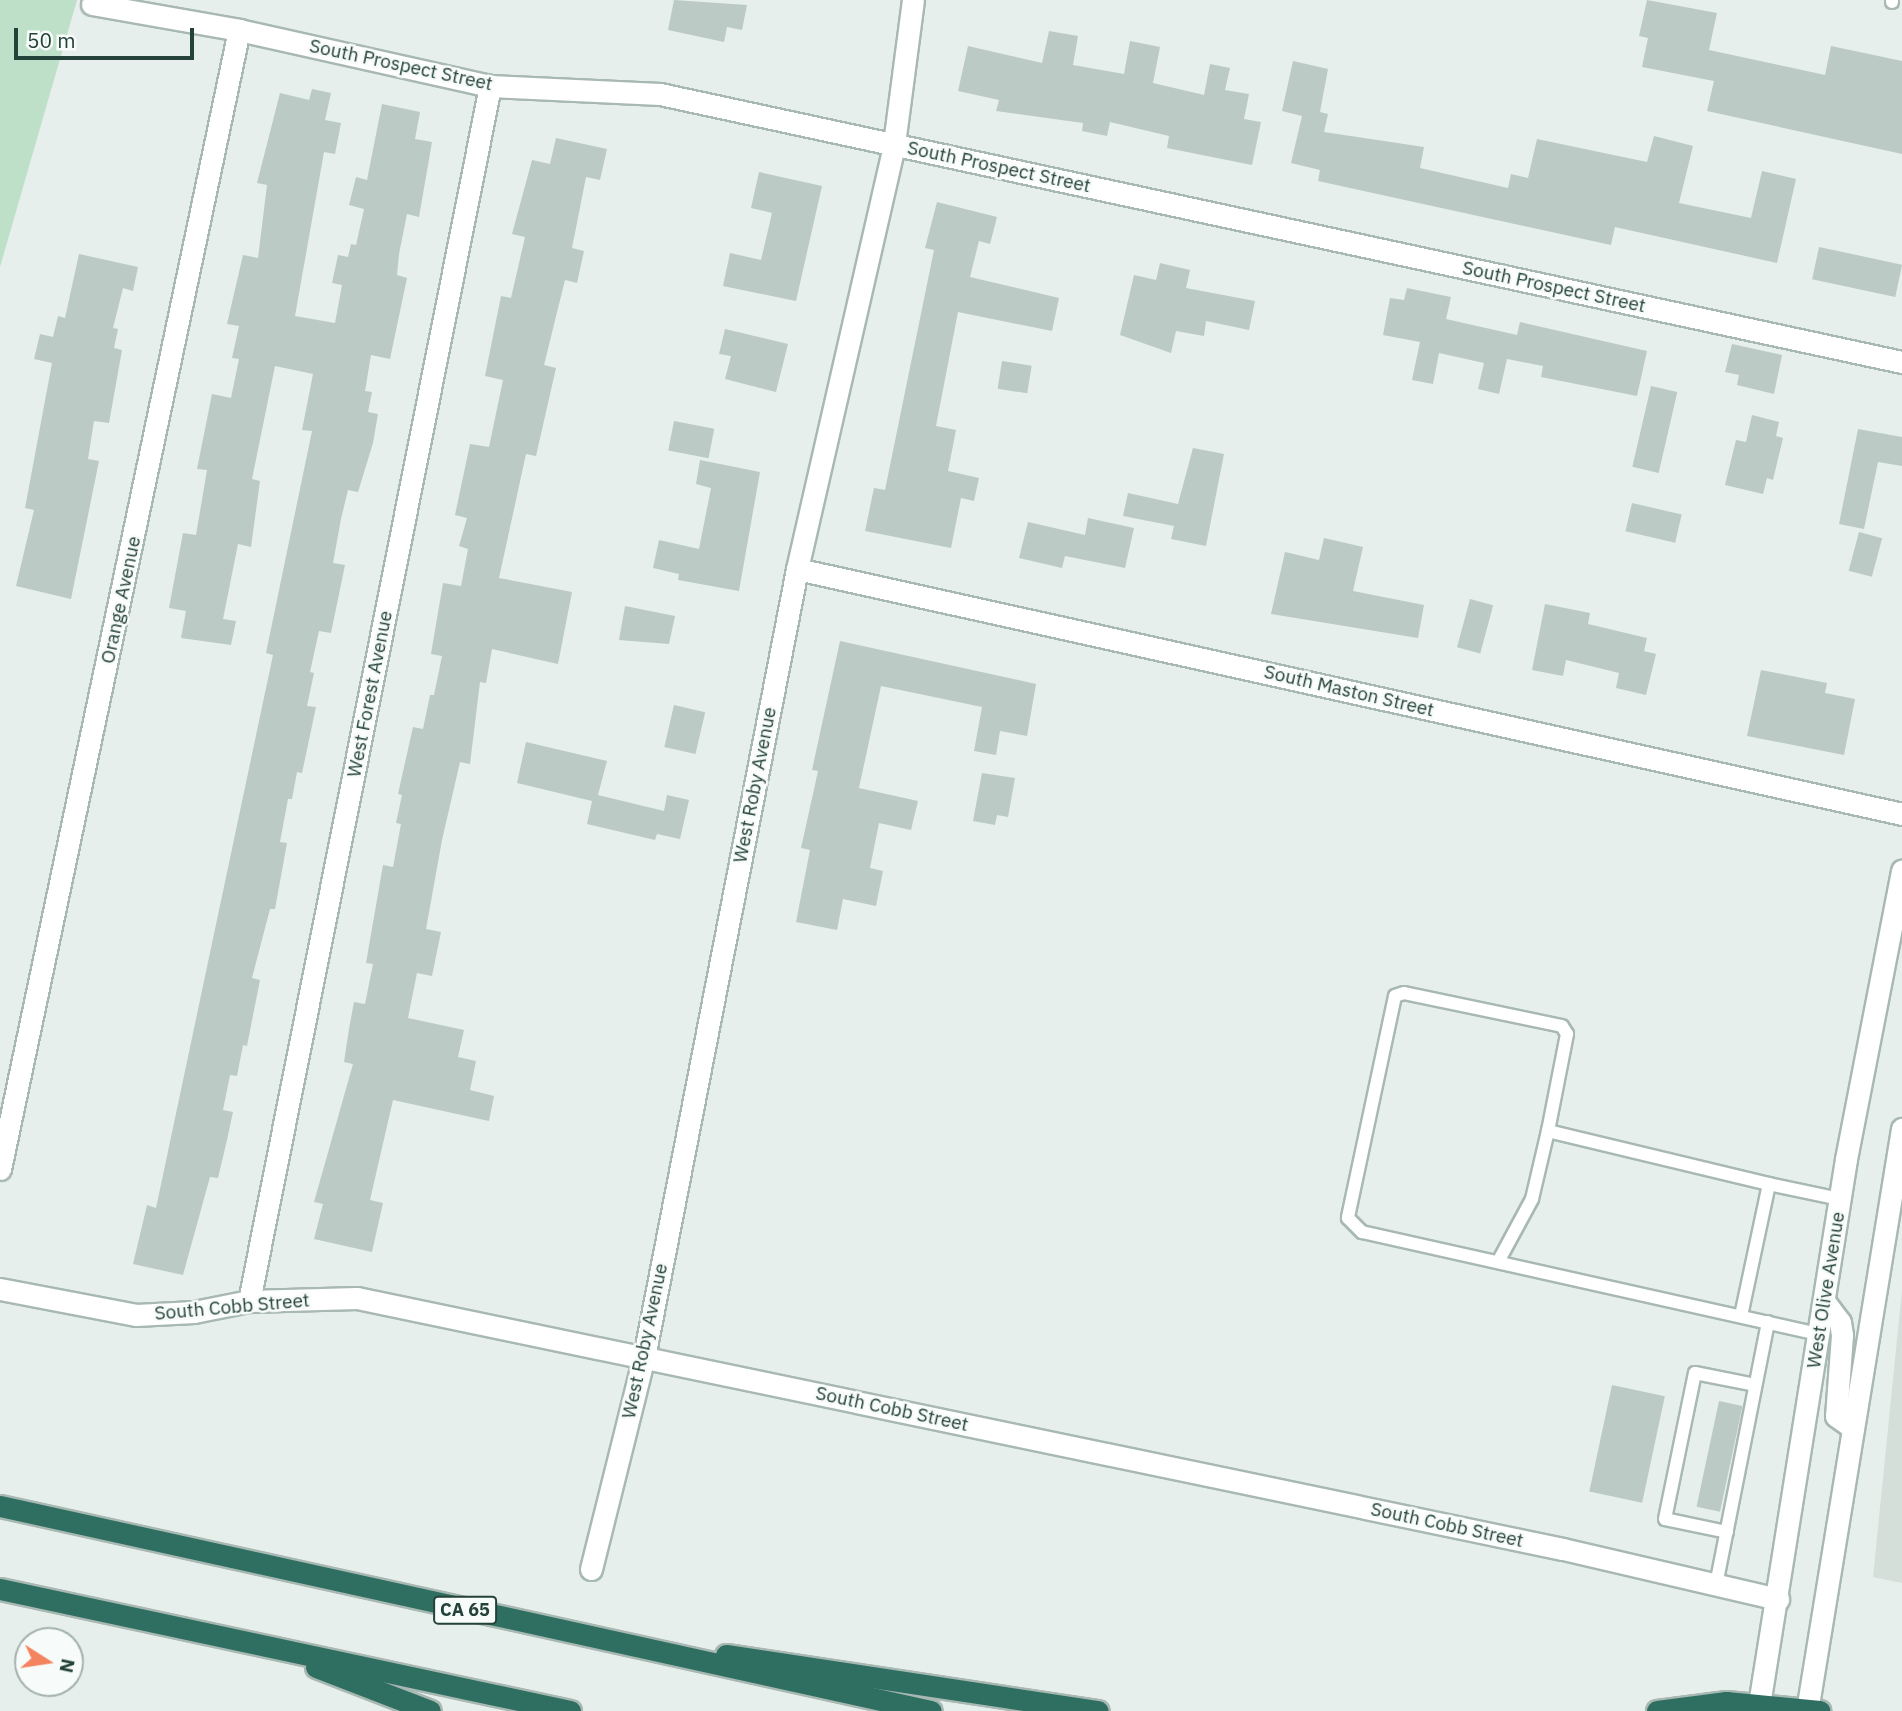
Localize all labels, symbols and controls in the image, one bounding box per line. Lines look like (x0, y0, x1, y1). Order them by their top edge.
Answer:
scale bar (18, 14, 198, 58)
text: 50 m (27, 26, 76, 54)
street label: South Prospect Street (307, 34, 495, 96)
street label: South Prospect Street (905, 136, 1093, 198)
street label: South Prospect Street (1460, 256, 1648, 318)
street label: Orange Avenue (96, 534, 146, 666)
street label: West Forest Avenue (343, 609, 397, 779)
street label: South Maston Street (1262, 660, 1436, 722)
street label: West Roby Avenue (729, 705, 781, 865)
street label: West Olive Avenue (1802, 1210, 1850, 1370)
street label: West Roby Avenue (617, 1261, 673, 1421)
street label: South Cobb Street (154, 1289, 310, 1325)
street label: South Cobb Street (814, 1382, 970, 1436)
street label: South Cobb Street (1369, 1498, 1525, 1552)
road number: CA 65 (432, 1596, 498, 1624)
north arrow (14, 1627, 84, 1697)
text: N (54, 1657, 81, 1675)

